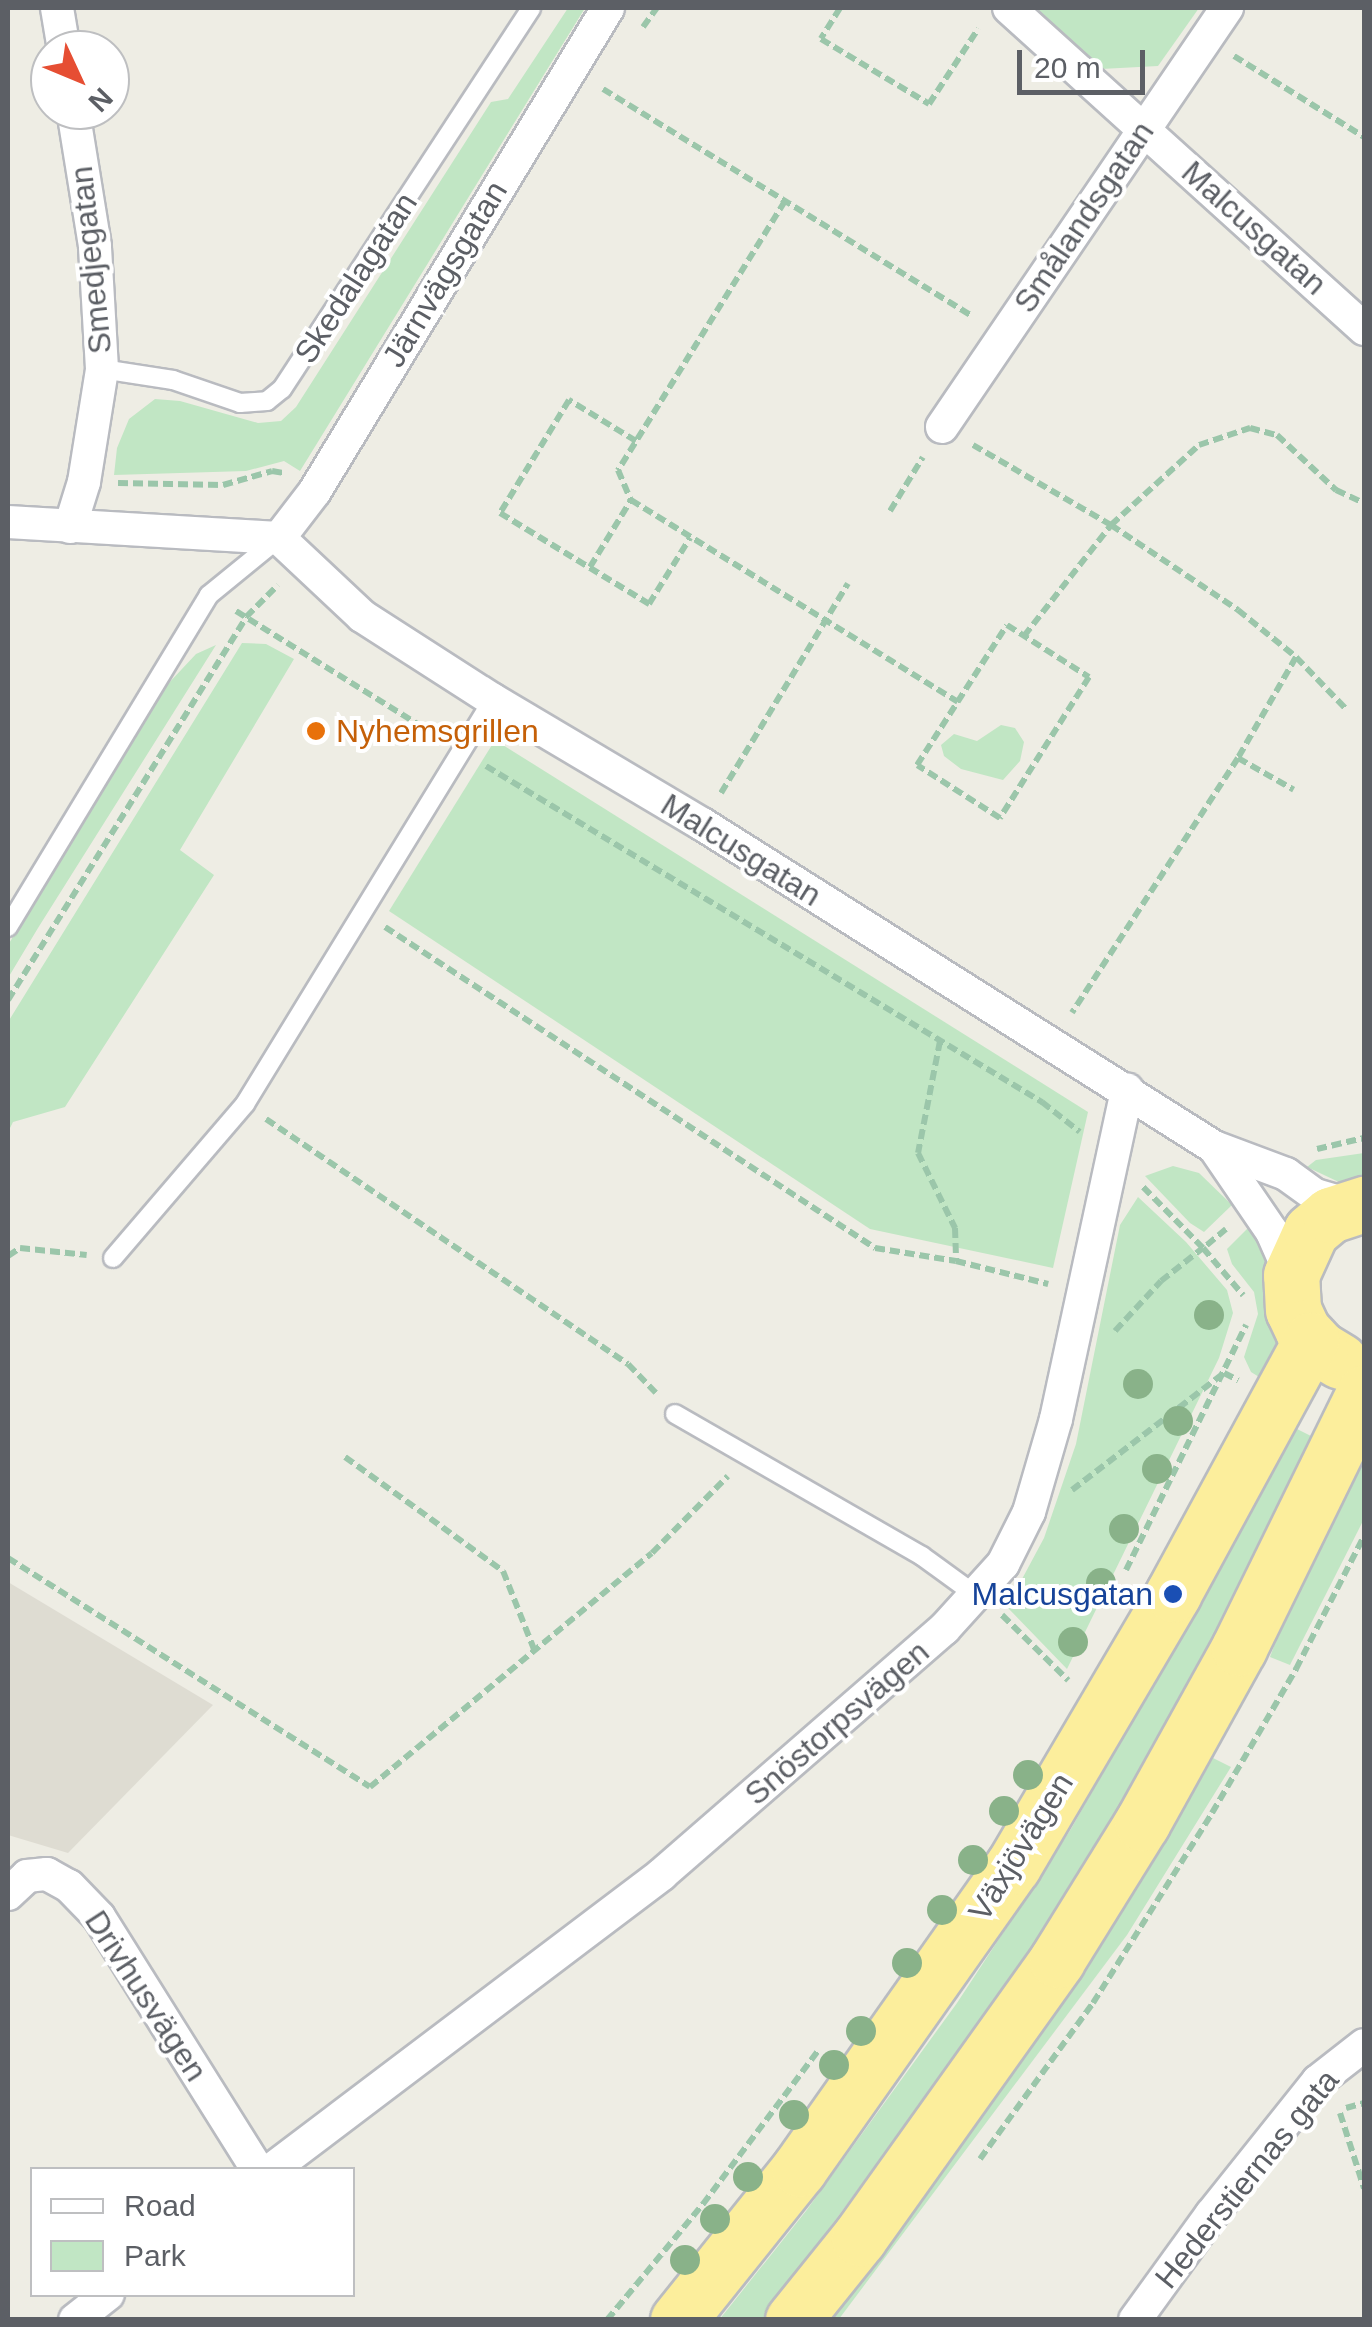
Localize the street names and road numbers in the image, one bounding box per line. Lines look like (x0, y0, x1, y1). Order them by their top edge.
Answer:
street label: Smålandsgatan (1006, 114, 1162, 320)
street label: Malcusgatan (1174, 153, 1334, 303)
street label: Smedjegatan (62, 164, 120, 356)
street label: Järnvägsgatan (374, 174, 516, 374)
street label: Skedalagatan (287, 185, 425, 371)
street label: Malcusgatan (654, 786, 828, 914)
street label: Snöstorpsvägen (737, 1633, 937, 1813)
street label: Växjövägen (960, 1766, 1082, 1928)
street label: Drivhusvägen (77, 1903, 215, 2089)
street label: Hederstiernas gata (1147, 2062, 1347, 2296)

